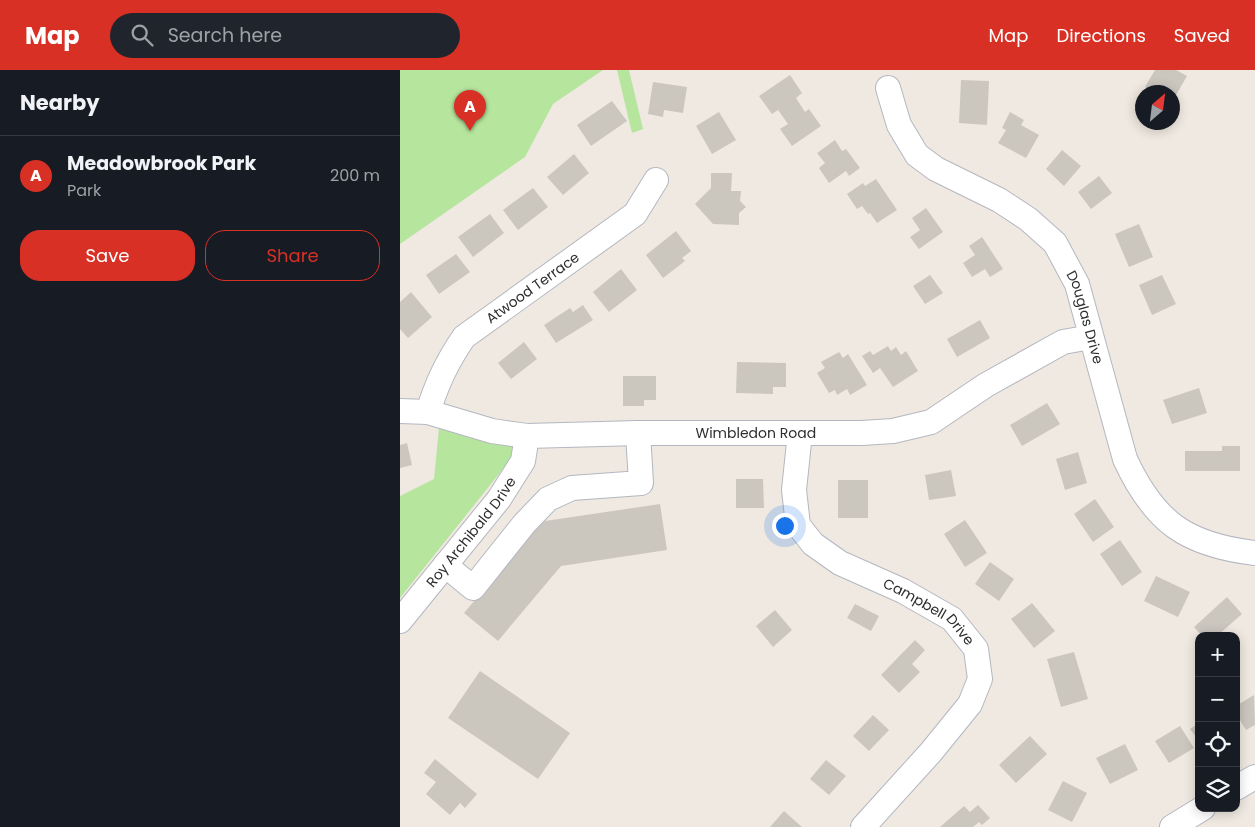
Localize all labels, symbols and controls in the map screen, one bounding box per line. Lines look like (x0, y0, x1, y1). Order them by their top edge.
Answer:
search box (110, 13, 460, 58)
text: Map (25, 19, 80, 52)
icon: search (128, 21, 156, 49)
text: Search here (168, 22, 282, 49)
text: Map (989, 23, 1028, 48)
text: Directions (1056, 23, 1146, 48)
text: Saved (1174, 23, 1230, 48)
north arrow (1135, 85, 1180, 130)
text: Nearby (20, 88, 100, 117)
pin: A (454, 90, 486, 131)
text: Meadowbrook Park (67, 150, 256, 177)
text: A (30, 164, 42, 187)
text: 200 m (330, 164, 380, 187)
text: Park (67, 179, 101, 202)
button: Save (20, 230, 195, 281)
button: Share (205, 230, 380, 281)
street label: Atwood Terrace (482, 247, 584, 328)
street label: Douglas Drive (1062, 267, 1109, 367)
street label: Wimbledon Road (695, 423, 816, 443)
street label: Roy Archibald Drive (421, 473, 521, 591)
your location (772, 513, 798, 539)
street label: Campbell Drive (880, 573, 979, 650)
map controls (1195, 632, 1240, 812)
button: + (1195, 632, 1240, 677)
button: − (1195, 677, 1240, 722)
button: locate (1195, 722, 1240, 767)
button: layers (1195, 767, 1240, 812)

